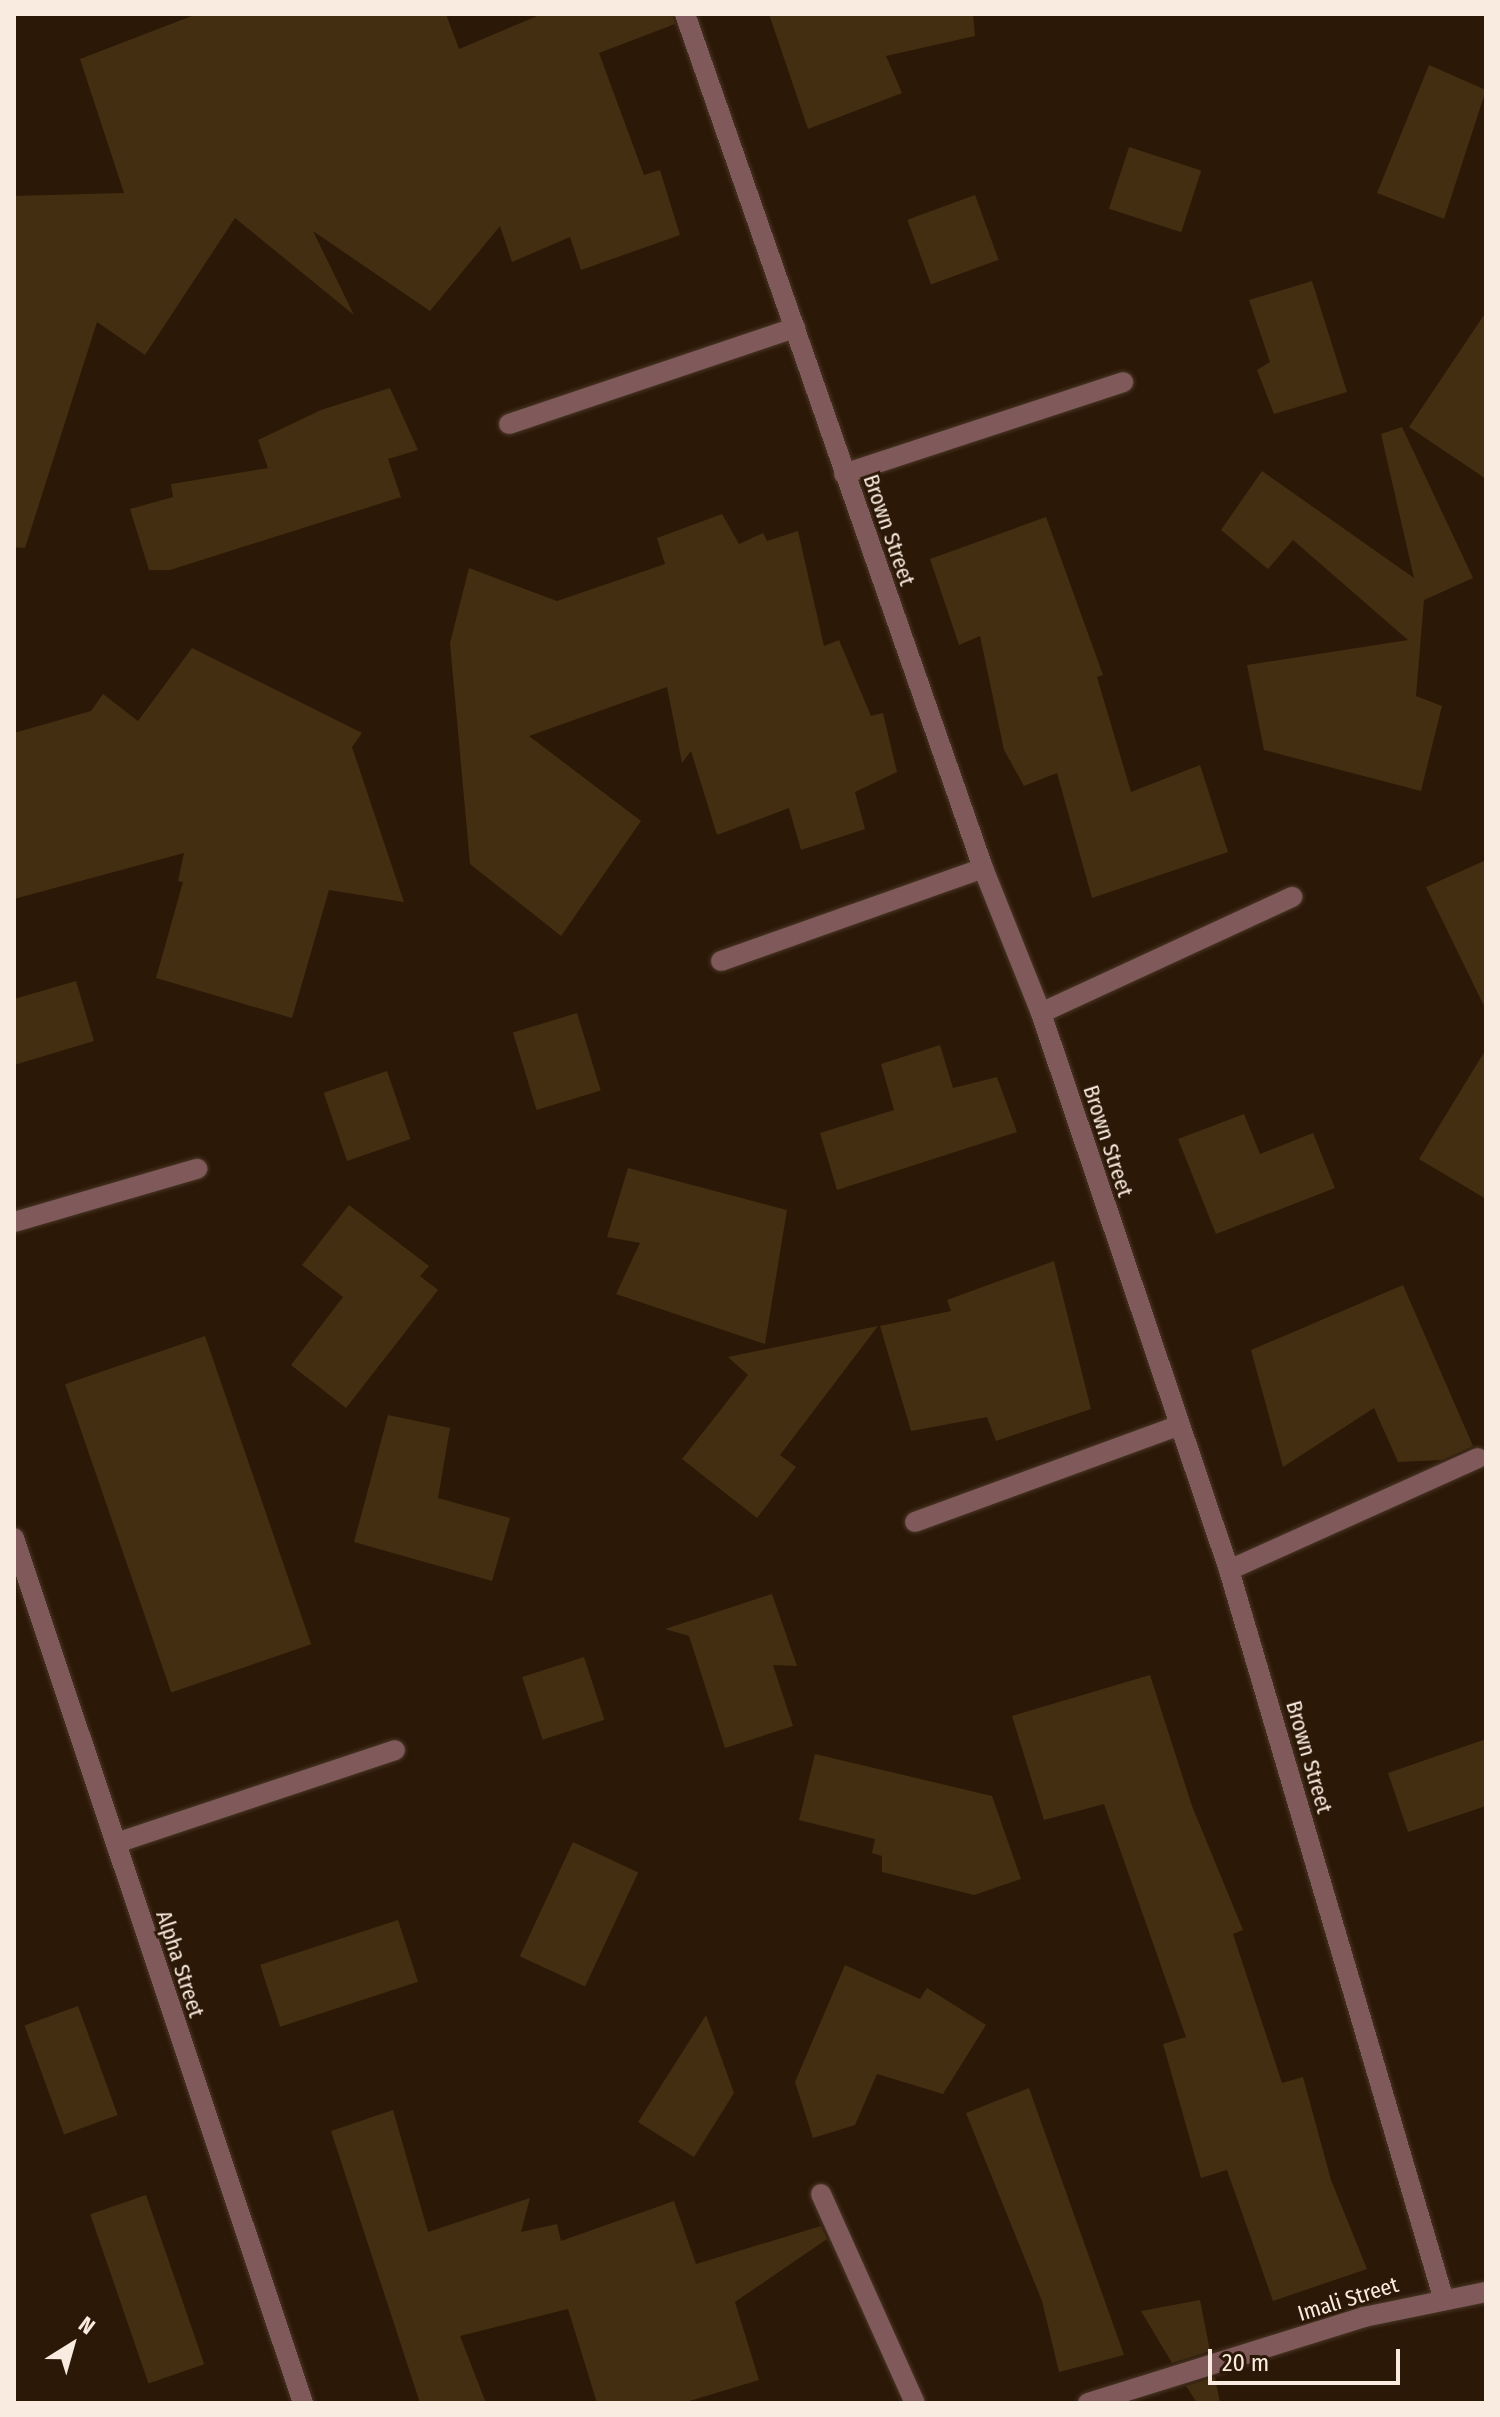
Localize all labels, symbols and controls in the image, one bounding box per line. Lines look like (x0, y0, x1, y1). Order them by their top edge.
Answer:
street label: Brown Street (858, 471, 920, 589)
street label: Brown Street (1078, 1082, 1138, 1200)
street label: Brown Street (1280, 1698, 1338, 1816)
street label: Alpha Street (150, 1907, 210, 2021)
street label: Imali Street (1294, 2271, 1402, 2327)
north arrow (32, 2305, 112, 2385)
text: N (73, 2311, 100, 2340)
scale bar (1212, 2333, 1404, 2383)
text: 20 m (1222, 2349, 1269, 2377)

